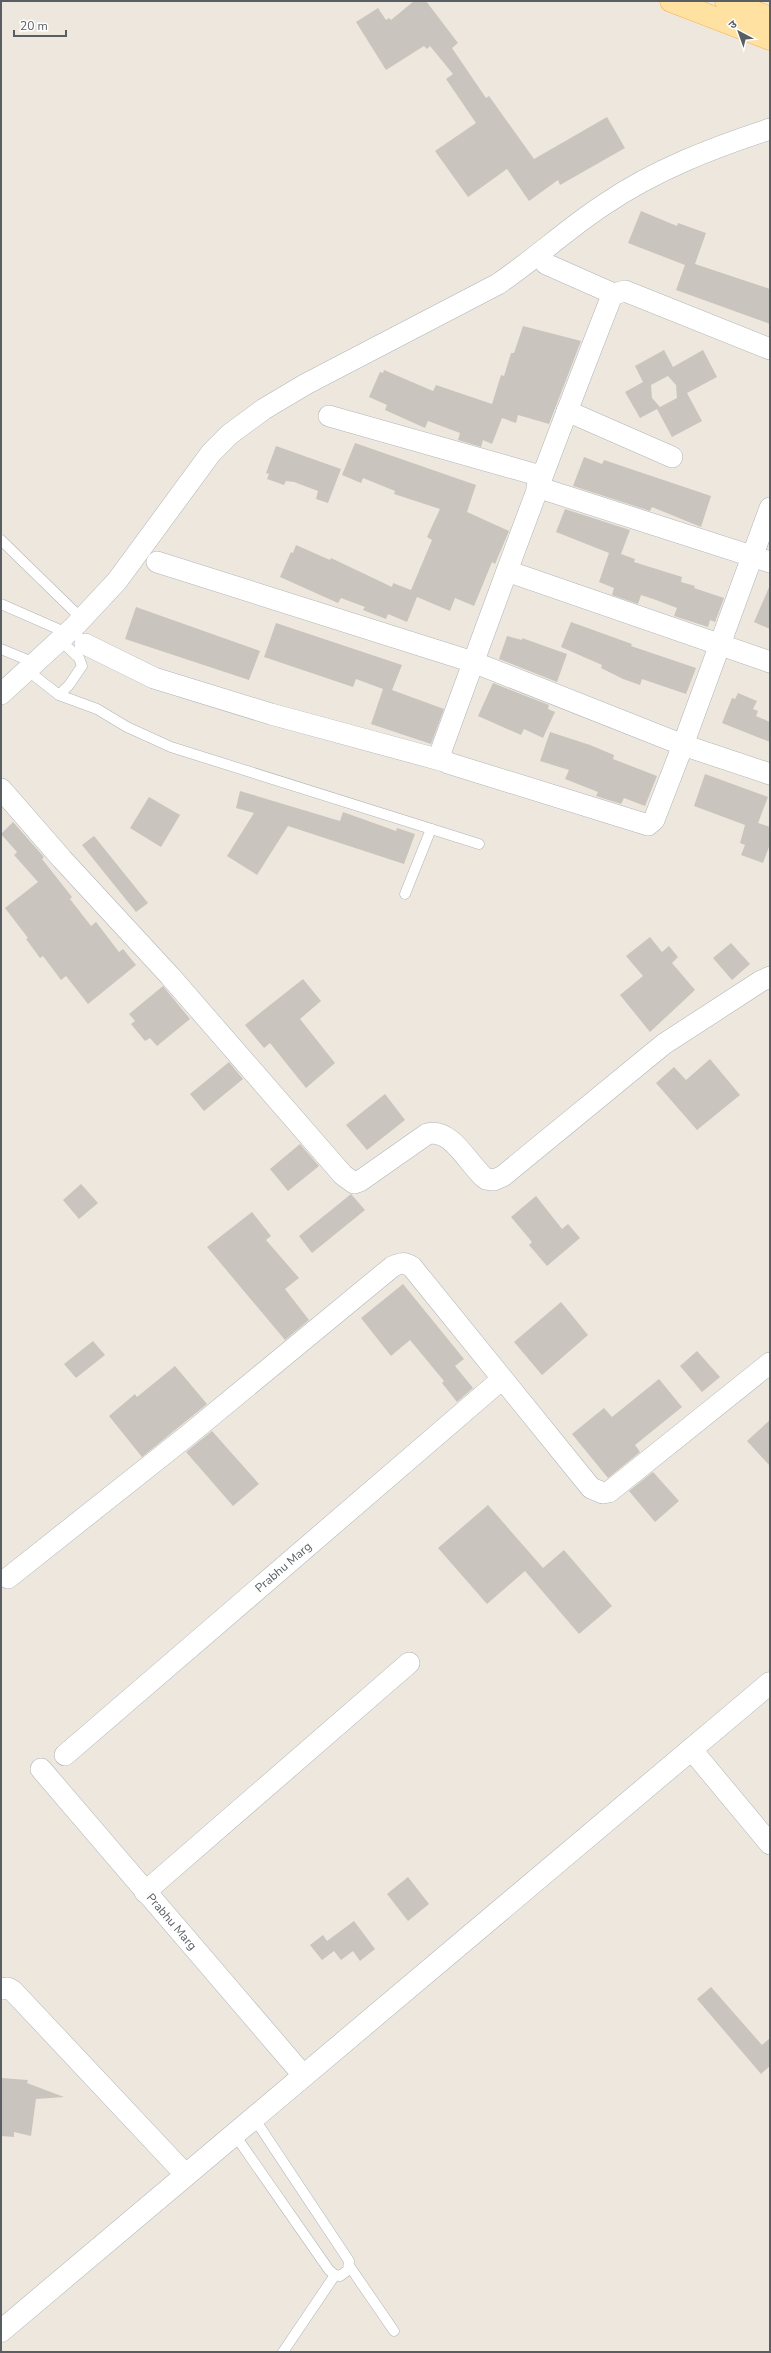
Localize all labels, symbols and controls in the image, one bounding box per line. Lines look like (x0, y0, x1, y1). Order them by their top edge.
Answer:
scale bar (14, 12, 66, 38)
north arrow (719, 12, 759, 52)
text: उ (725, 17, 741, 33)
text: 20 m (20, 18, 48, 34)
street label: Prabhu Marg (252, 1538, 315, 1596)
street label: Prabhu Marg (143, 1890, 200, 1953)

